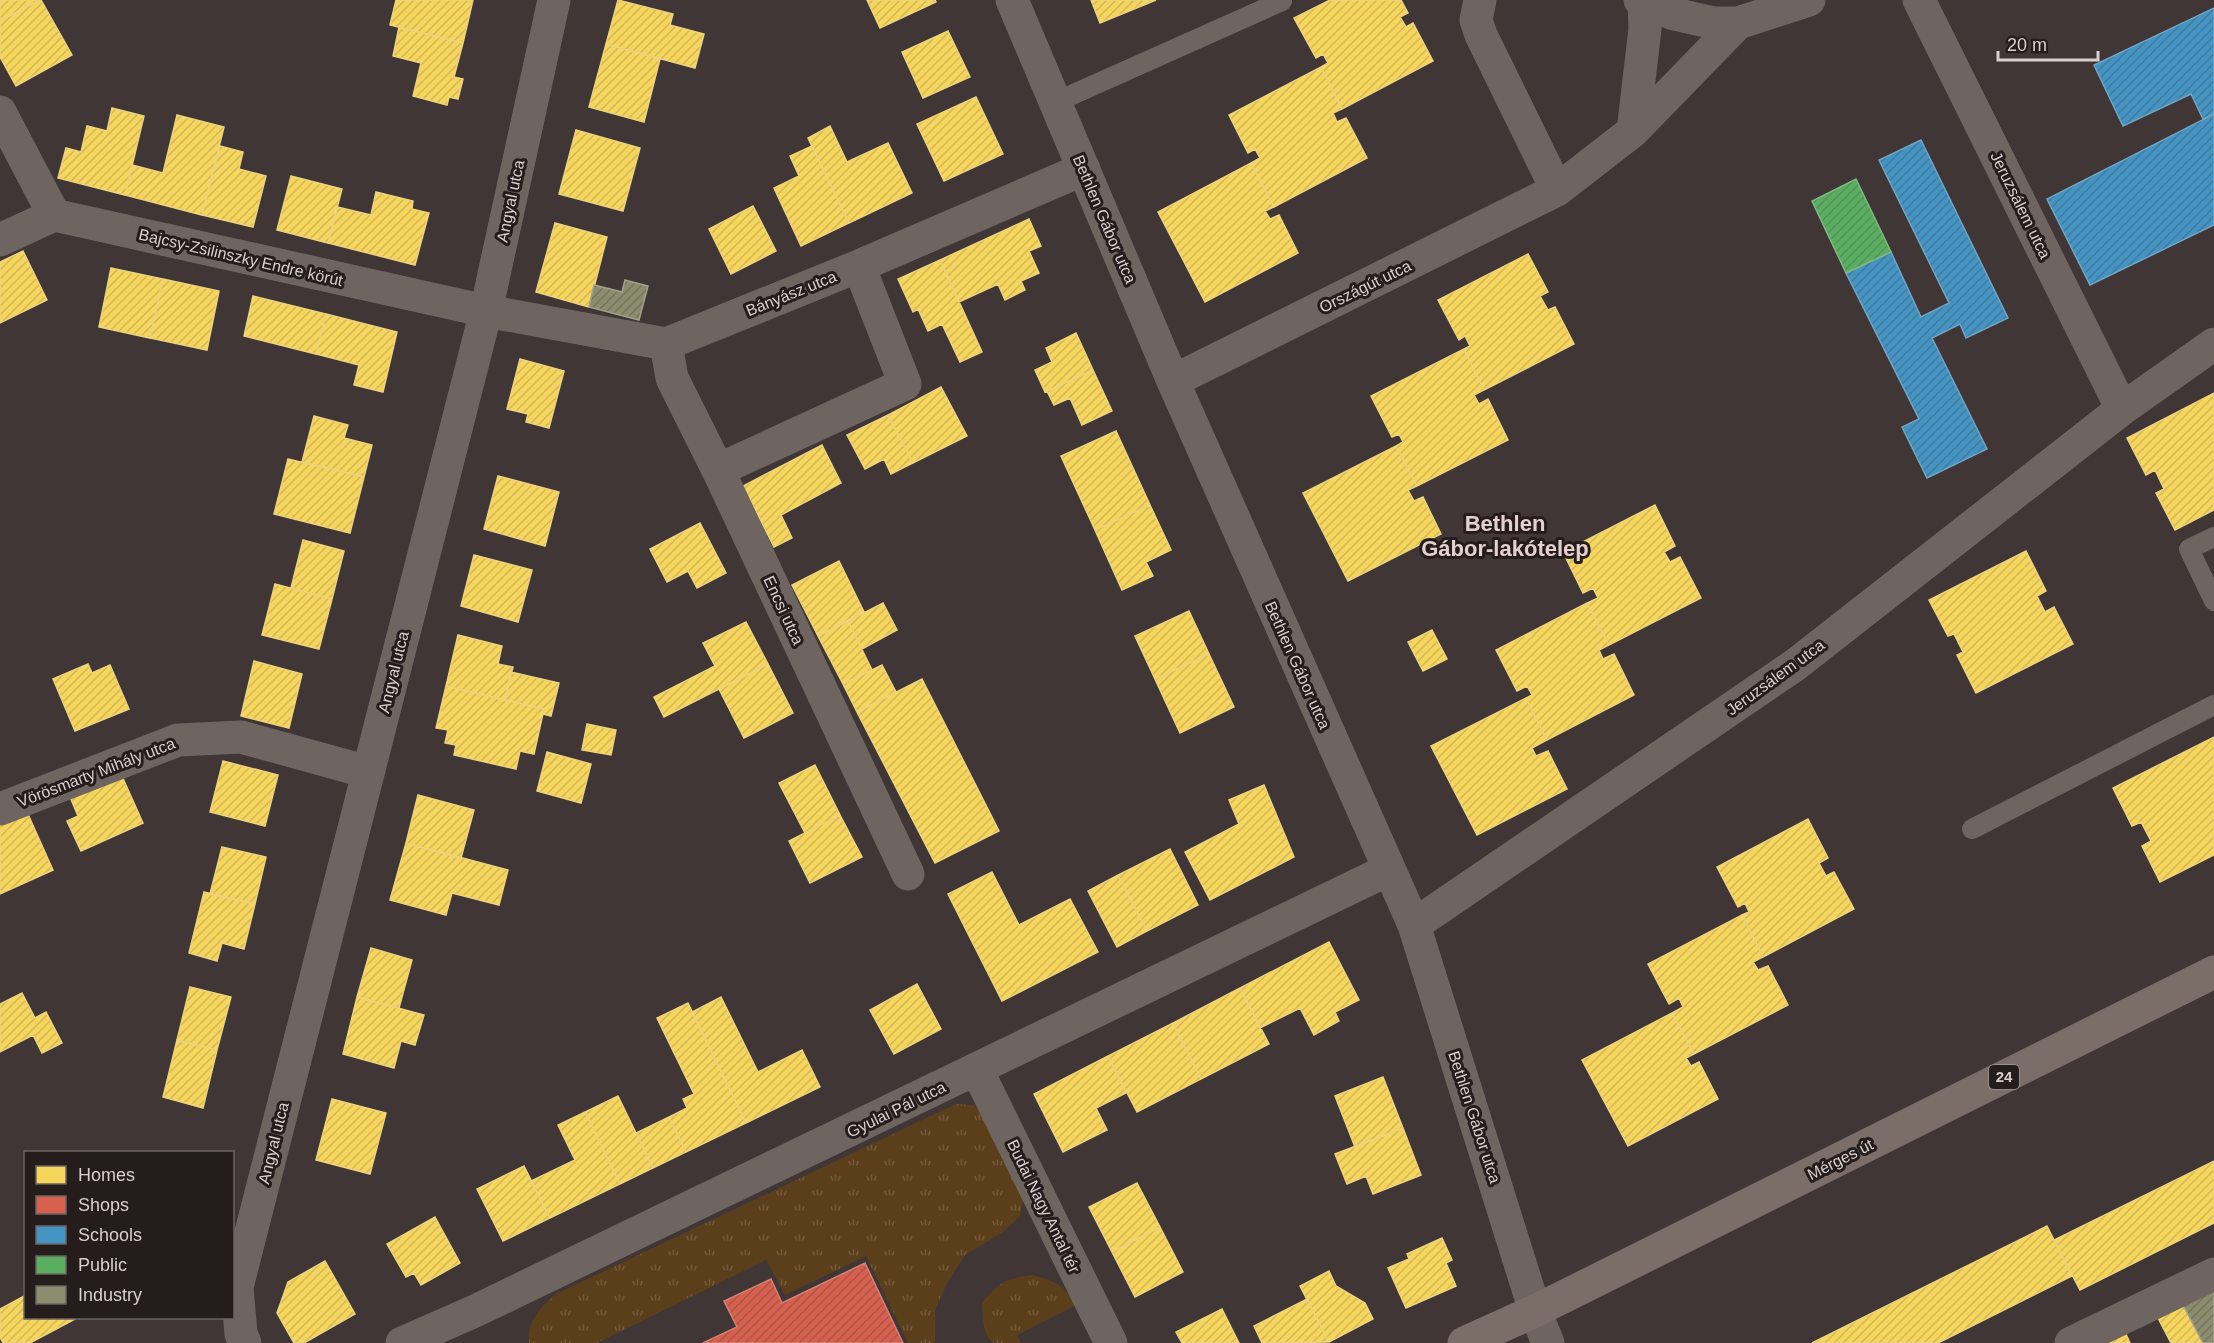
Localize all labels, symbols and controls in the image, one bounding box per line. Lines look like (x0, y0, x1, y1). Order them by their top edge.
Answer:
scale bar (1998, 24, 2098, 62)
text: 20 m (2007, 35, 2047, 55)
street label: Jeruzsálem utca (1987, 149, 2054, 261)
street label: Bethlen Gábor utca (1070, 152, 1139, 286)
street label: Angyal utca (493, 158, 528, 244)
street label: Bajcsy-Zsilinszky Endre körút (137, 226, 345, 289)
street label: Országút utca (1317, 257, 1414, 316)
street label: Bányász utca (743, 268, 839, 319)
district label: Bethlen Gábor-lakótelep (1421, 511, 1589, 561)
street label: Encsi utca (760, 573, 807, 647)
street label: Bethlen Gábor utca (1262, 599, 1333, 732)
street label: Angyal utca (375, 629, 412, 715)
street label: Jeruzsálem utca (1723, 636, 1827, 719)
street label: Vörösmarty Mihály utca (15, 735, 177, 810)
street label: Bethlen Gábor utca (1445, 1049, 1504, 1185)
road number: 24 (1989, 1065, 2019, 1089)
street label: Gyulai Pál utca (844, 1078, 948, 1141)
street label: Angyal utca (255, 1100, 292, 1186)
street label: Mérges út (1805, 1135, 1876, 1183)
street label: Budai Nagy Antal tér (1004, 1137, 1083, 1276)
legend (24, 1151, 234, 1319)
text: Homes (78, 1165, 135, 1185)
text: Shops (78, 1195, 129, 1215)
text: Schools (78, 1225, 142, 1245)
text: Public (78, 1255, 127, 1275)
text: Industry (78, 1285, 142, 1305)

